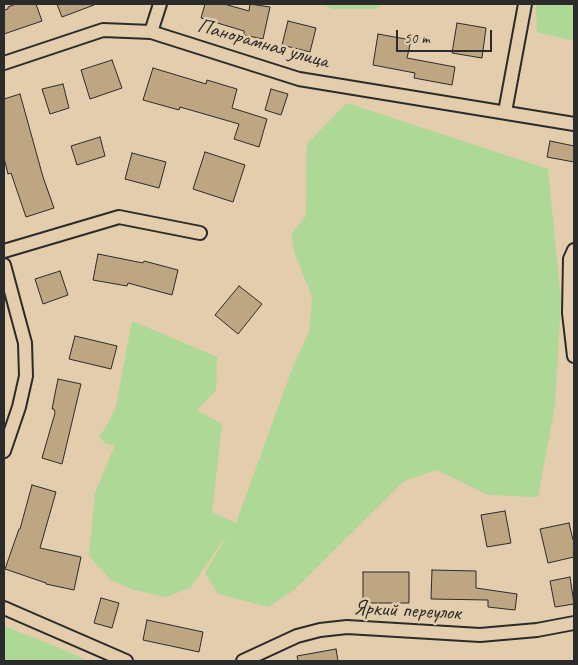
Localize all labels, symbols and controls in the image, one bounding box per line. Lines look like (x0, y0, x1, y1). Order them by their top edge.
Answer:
street label: Панорамная улица (195, 13, 331, 75)
scale bar (398, 20, 494, 52)
text: 50 m (404, 29, 430, 48)
street label: Яркий переулок (353, 596, 461, 626)

